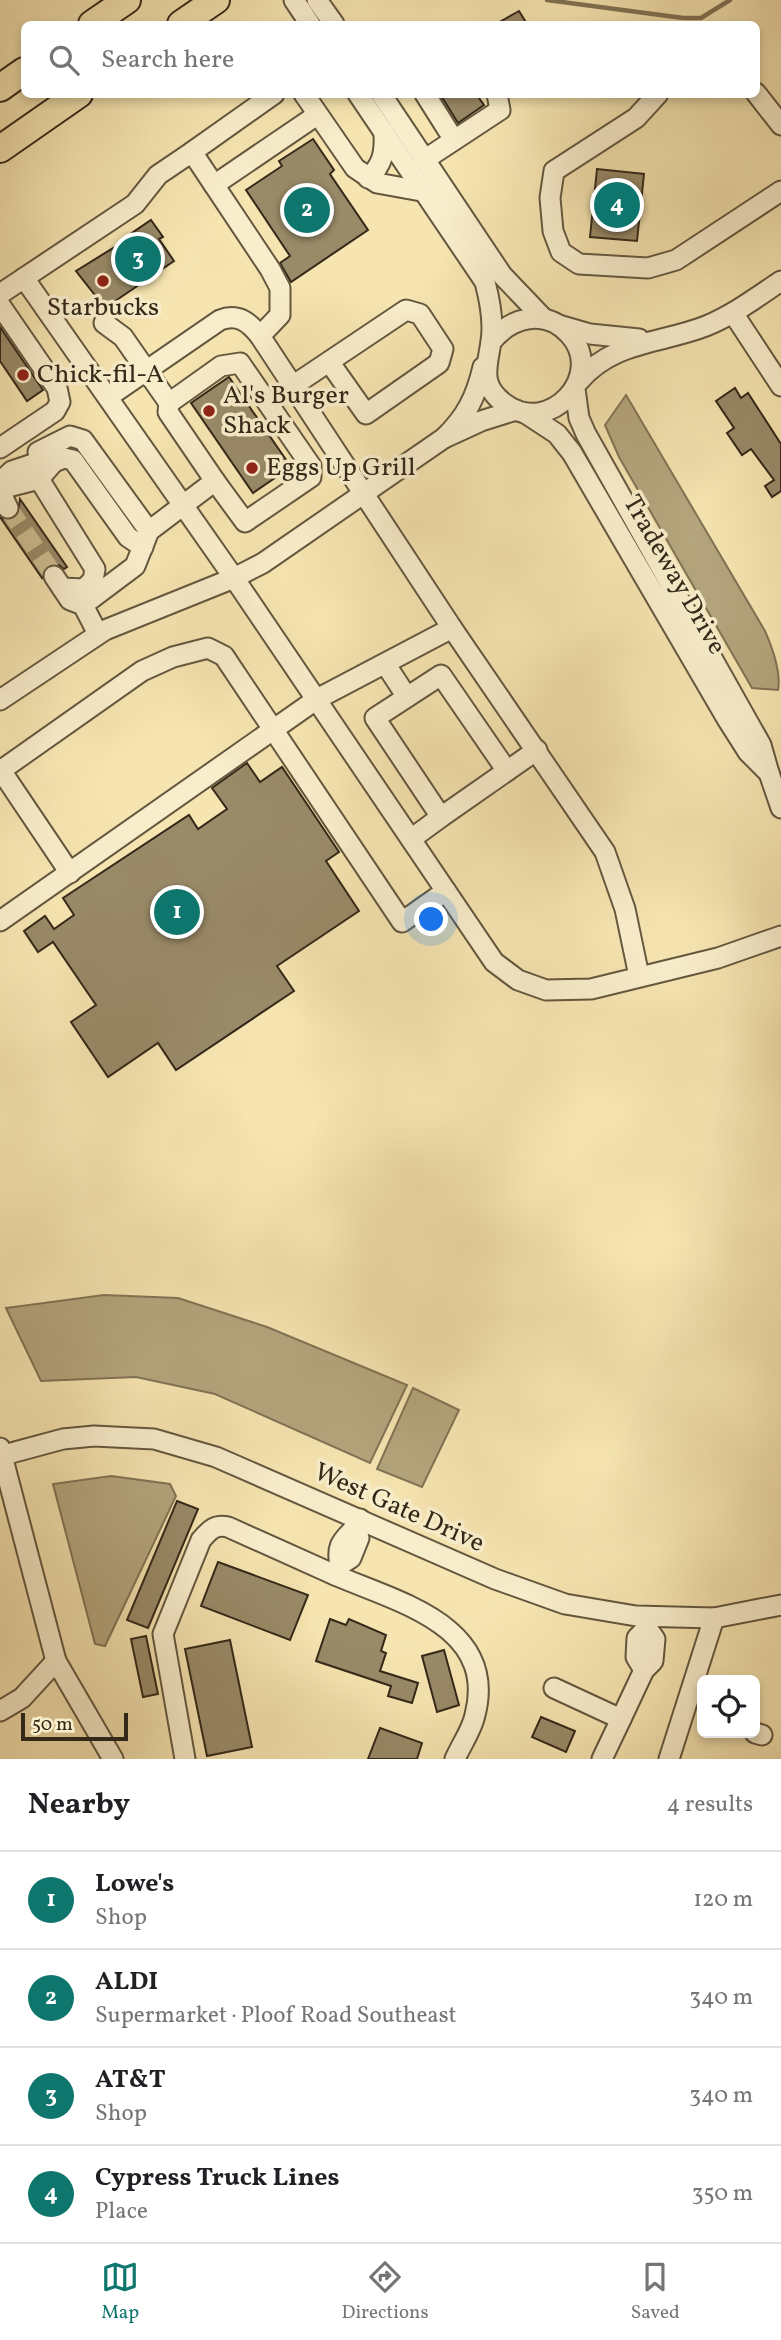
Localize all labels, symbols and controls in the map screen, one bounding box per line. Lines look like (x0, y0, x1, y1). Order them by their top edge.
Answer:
search box (21, 21, 760, 98)
icon: search (45, 41, 83, 79)
text: Search here (101, 42, 234, 78)
pin: 4 (594, 179, 640, 231)
pin: 2 (284, 184, 330, 236)
pin: 3 (115, 233, 161, 285)
marker: Starbucks (95, 273, 111, 289)
place label: Starbucks (47, 290, 159, 326)
place label: Chick-fil-A (37, 357, 164, 393)
marker: Chick-fil-A (15, 367, 31, 383)
place label: Al's Burger Shack (223, 378, 349, 444)
marker: Al's Burger Shack (201, 403, 217, 419)
place label: Eggs Up Grill (266, 450, 415, 486)
marker: Eggs Up Grill (244, 460, 260, 476)
street label: Tradeway Drive (614, 488, 734, 662)
pin: 1 (154, 886, 200, 938)
your location (414, 902, 448, 936)
street label: West Gate Drive (308, 1454, 490, 1562)
map controls (697, 1675, 760, 1738)
button: locate (697, 1675, 760, 1738)
scale bar (21, 1710, 128, 1742)
text: 50 m (32, 1712, 73, 1738)
text: Nearby (28, 1784, 130, 1826)
text: 4 results (667, 1789, 753, 1821)
text: Lowe's (95, 1866, 174, 1902)
text: 1 (46, 1884, 56, 1916)
text: 120 m (693, 1884, 753, 1916)
text: Shop (95, 1902, 147, 1934)
text: ALDI (95, 1964, 158, 2000)
text: 2 (45, 1982, 57, 2014)
text: 340 m (689, 1982, 753, 2014)
text: Supermarket · Ploof Road Southeast (95, 2000, 457, 2032)
text: AT&T (95, 2062, 166, 2098)
text: 3 (45, 2080, 57, 2112)
text: 340 m (689, 2080, 753, 2112)
text: Shop (95, 2098, 147, 2130)
text: Cypress Truck Lines (95, 2160, 339, 2196)
text: 4 (44, 2178, 58, 2210)
text: 350 m (692, 2178, 753, 2210)
text: Place (95, 2196, 148, 2228)
tab: Map (101, 2258, 139, 2326)
tab: Directions (342, 2258, 429, 2326)
tab: Saved (631, 2258, 680, 2326)

